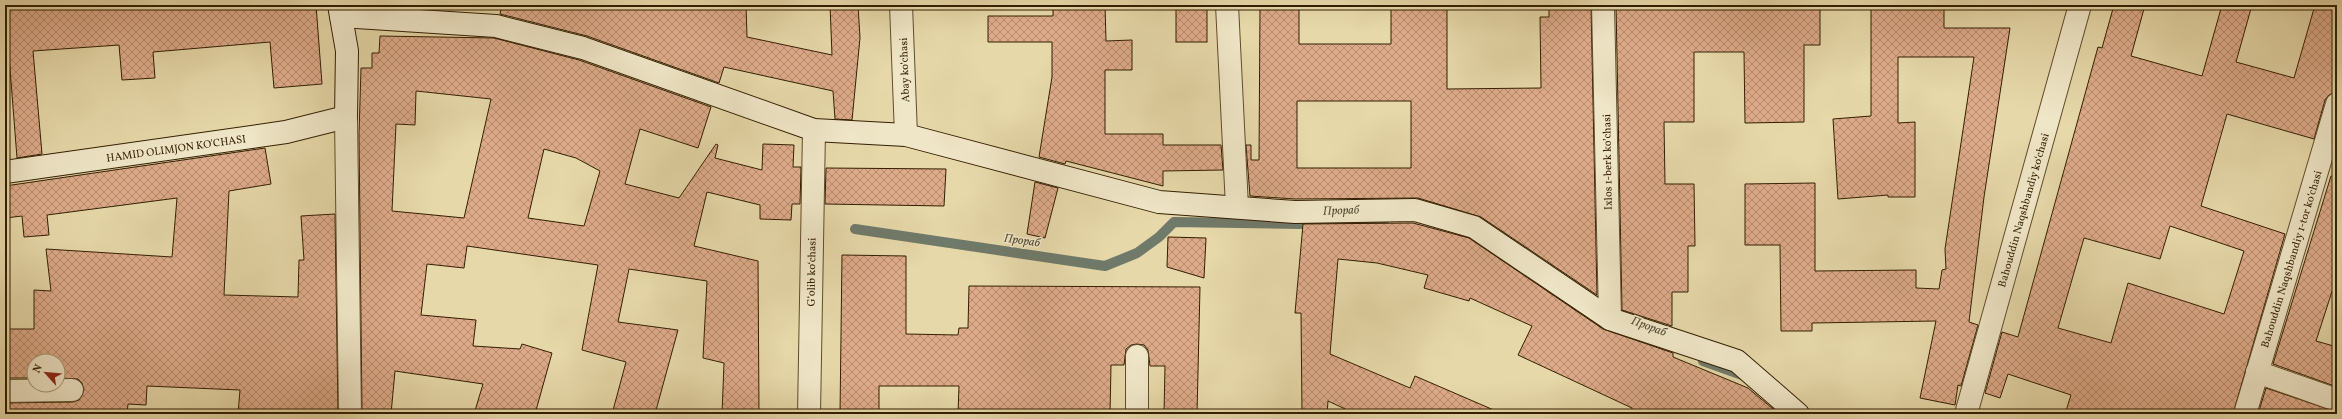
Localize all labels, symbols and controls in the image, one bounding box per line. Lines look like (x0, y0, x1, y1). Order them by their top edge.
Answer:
street label: Abay koʻchasi (897, 37, 914, 103)
street label: Ixlos 1-berk koʼchasi (1600, 114, 1617, 210)
street label: HAMID OLIMJON KO'CHASI (105, 132, 247, 167)
street label: Bahouddin Naqshbandiy koʻchasi (1995, 132, 2054, 289)
street label: Bahouddin Naqshbandiy 1-tor koʻchasi (2258, 169, 2327, 350)
water label: Прораб (1323, 202, 1360, 220)
water label: Прораб (1003, 231, 1042, 252)
street label: Gʻolib koʻchasi (804, 237, 821, 307)
water label: Прораб (1629, 313, 1669, 341)
north arrow (26, 353, 66, 393)
text: N (30, 362, 47, 376)

